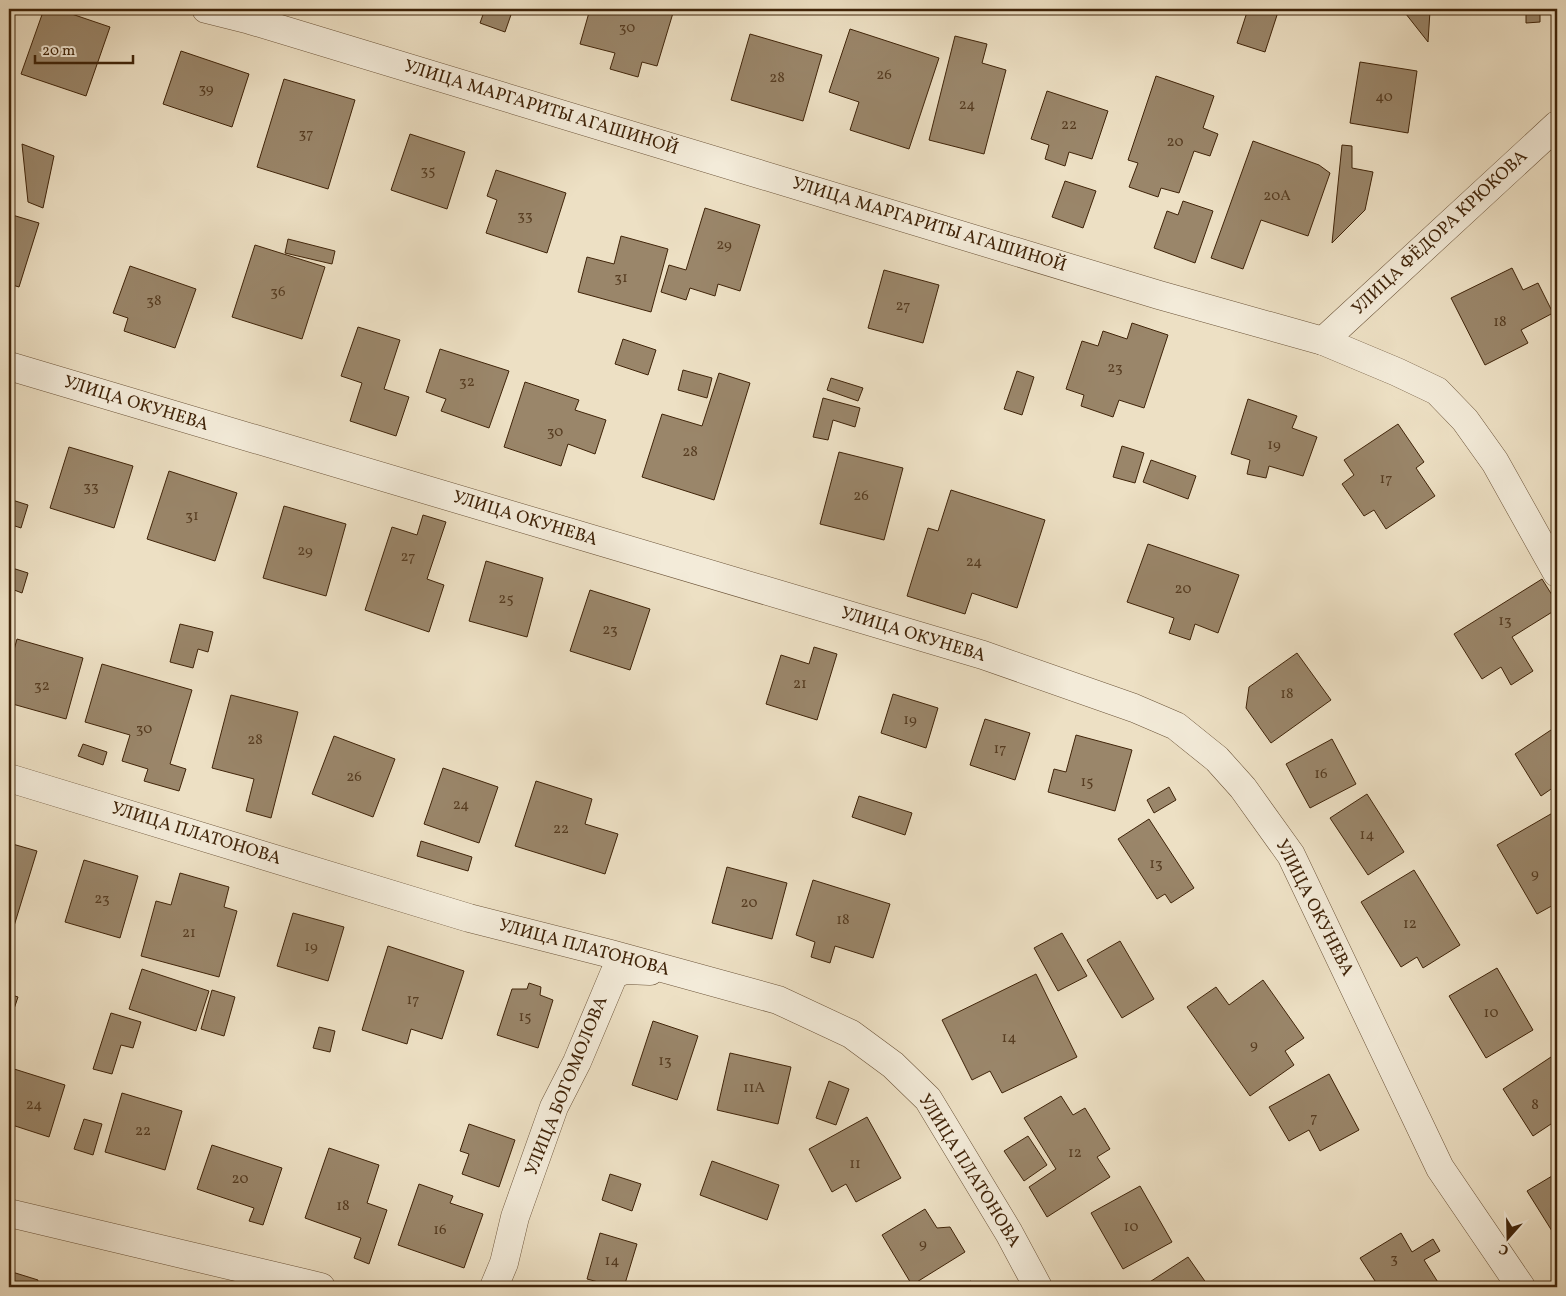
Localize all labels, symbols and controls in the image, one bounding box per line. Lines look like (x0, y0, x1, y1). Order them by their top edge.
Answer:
house number: 30 (619, 18, 635, 39)
scale bar (35, 32, 132, 64)
text: 20 m (42, 41, 75, 62)
street label: УЛИЦА МАРГАРИТЫ АГАШИНОЙ (401, 54, 681, 162)
house number: 26 (876, 65, 892, 86)
house number: 28 (769, 68, 785, 89)
house number: 39 (198, 79, 214, 100)
house number: 40 (1375, 87, 1393, 108)
house number: 24 (959, 95, 975, 116)
house number: 22 (1061, 115, 1077, 136)
house number: 37 (299, 124, 313, 145)
house number: 20 (1167, 132, 1183, 153)
street label: УЛИЦА ФЁДОРА КРЮКОВА (1347, 144, 1534, 321)
house number: 35 (421, 161, 435, 182)
street label: УЛИЦА МАРГАРИТЫ АГАШИНОЙ (789, 171, 1069, 279)
house number: 20А (1263, 186, 1291, 207)
house number: 33 (517, 206, 533, 227)
house number: 29 (716, 235, 732, 256)
house number: 31 (614, 268, 628, 289)
house number: 36 (270, 282, 286, 303)
house number: 38 (146, 291, 162, 312)
house number: 27 (896, 296, 910, 317)
house number: 18 (1493, 312, 1507, 333)
house number: 23 (1107, 358, 1123, 379)
street label: УЛИЦА ОКУНЕВА (60, 370, 212, 438)
house number: 32 (459, 372, 475, 393)
house number: 30 (547, 422, 563, 443)
house number: 19 (1267, 435, 1281, 456)
house number: 28 (682, 442, 698, 463)
house number: 17 (1379, 469, 1393, 490)
house number: 33 (83, 477, 99, 498)
street label: УЛИЦА ОКУНЕВА (449, 485, 601, 553)
house number: 26 (853, 486, 869, 507)
house number: 31 (185, 506, 199, 527)
house number: 29 (297, 541, 313, 562)
house number: 27 (401, 547, 415, 568)
house number: 24 (966, 552, 982, 573)
house number: 20 (1175, 579, 1191, 600)
house number: 25 (498, 589, 514, 610)
street label: УЛИЦА ОКУНЕВА (837, 601, 989, 669)
house number: 13 (1498, 611, 1512, 632)
house number: 23 (602, 620, 618, 641)
house number: 21 (793, 674, 807, 695)
house number: 32 (34, 676, 50, 697)
house number: 18 (1280, 684, 1294, 705)
house number: 19 (903, 710, 917, 731)
house number: 30 (136, 719, 152, 740)
house number: 28 (247, 730, 263, 751)
house number: 17 (993, 739, 1007, 760)
house number: 16 (1314, 764, 1328, 785)
house number: 26 (346, 767, 362, 788)
house number: 15 (1080, 772, 1094, 793)
house number: 24 (453, 795, 469, 816)
street label: УЛИЦА ПЛАТОНОВА (108, 796, 284, 872)
house number: 22 (553, 819, 569, 840)
house number: 14 (1360, 825, 1374, 846)
street label: УЛИЦА ОКУНЕВА (1269, 835, 1359, 981)
house number: 13 (1149, 854, 1163, 875)
house number: 9 (1531, 864, 1539, 885)
house number: 23 (94, 889, 110, 910)
house number: 20 (741, 893, 757, 914)
house number: 18 (836, 910, 850, 931)
street label: УЛИЦА ПЛАТОНОВА (496, 913, 673, 983)
house number: 12 (1403, 914, 1417, 935)
house number: 21 (182, 923, 196, 944)
house number: 19 (304, 937, 318, 958)
house number: 17 (406, 990, 420, 1011)
street label: УЛИЦА БОГОМОЛОВА (520, 992, 615, 1179)
house number: 10 (1484, 1003, 1498, 1024)
house number: 15 (518, 1007, 532, 1028)
house number: 14 (1002, 1028, 1016, 1049)
house number: 9 (1250, 1035, 1258, 1056)
house number: 13 (658, 1051, 672, 1072)
house number: 11А (743, 1078, 766, 1099)
street label: УЛИЦА ПЛАТОНОВА (912, 1090, 1027, 1253)
house number: 24 (26, 1095, 42, 1116)
house number: 8 (1531, 1095, 1539, 1116)
house number: 7 (1310, 1108, 1318, 1129)
house number: 22 (135, 1121, 151, 1142)
house number: 12 (1068, 1143, 1082, 1164)
house number: 11 (849, 1154, 861, 1175)
house number: 20 (232, 1169, 248, 1190)
house number: 18 (336, 1196, 350, 1217)
north arrow (1484, 1214, 1534, 1264)
house number: 10 (1124, 1217, 1138, 1238)
house number: 16 (433, 1220, 447, 1241)
house number: 9 (919, 1234, 927, 1255)
text: С (1497, 1238, 1512, 1259)
house number: 3 (1390, 1249, 1398, 1270)
house number: 14 (605, 1251, 619, 1272)

